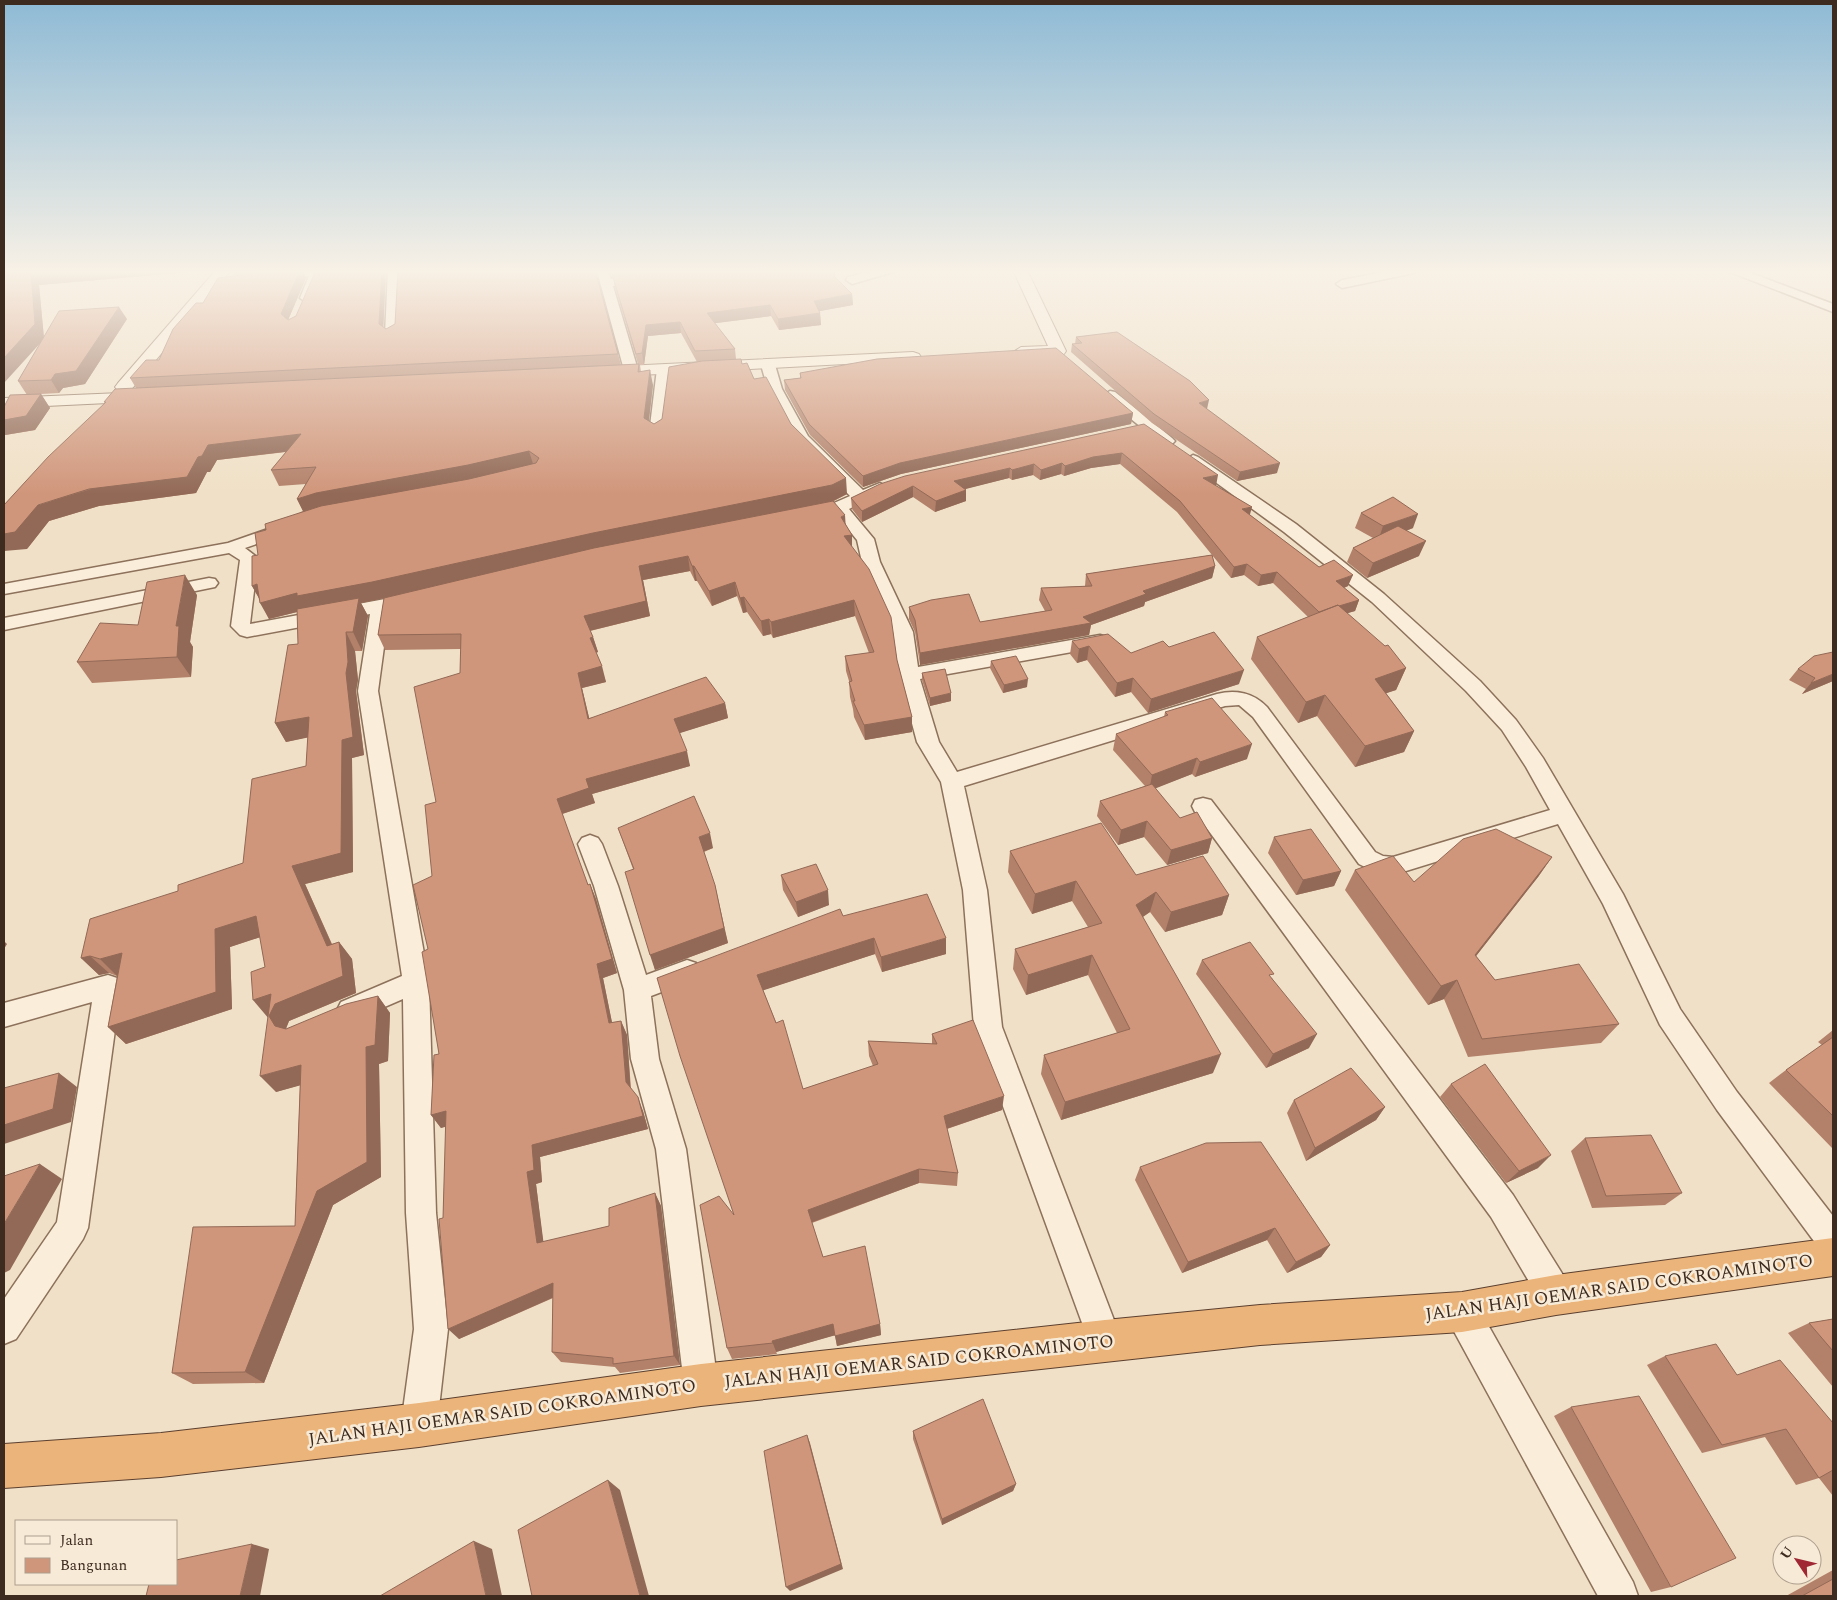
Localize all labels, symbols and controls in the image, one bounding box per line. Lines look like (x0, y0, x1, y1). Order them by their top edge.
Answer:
street label: JALAN HAJI OEMAR SAID COKROAMINOTO (1424, 1247, 1815, 1328)
street label: JALAN HAJI OEMAR SAID COKROAMINOTO (723, 1328, 1115, 1395)
street label: JALAN HAJI OEMAR SAID COKROAMINOTO (307, 1372, 698, 1453)
legend (15, 1520, 178, 1585)
text: Jalan (60, 1529, 93, 1552)
north arrow (1772, 1535, 1822, 1585)
text: U (1775, 1542, 1799, 1564)
text: Bangunan (60, 1554, 127, 1577)

